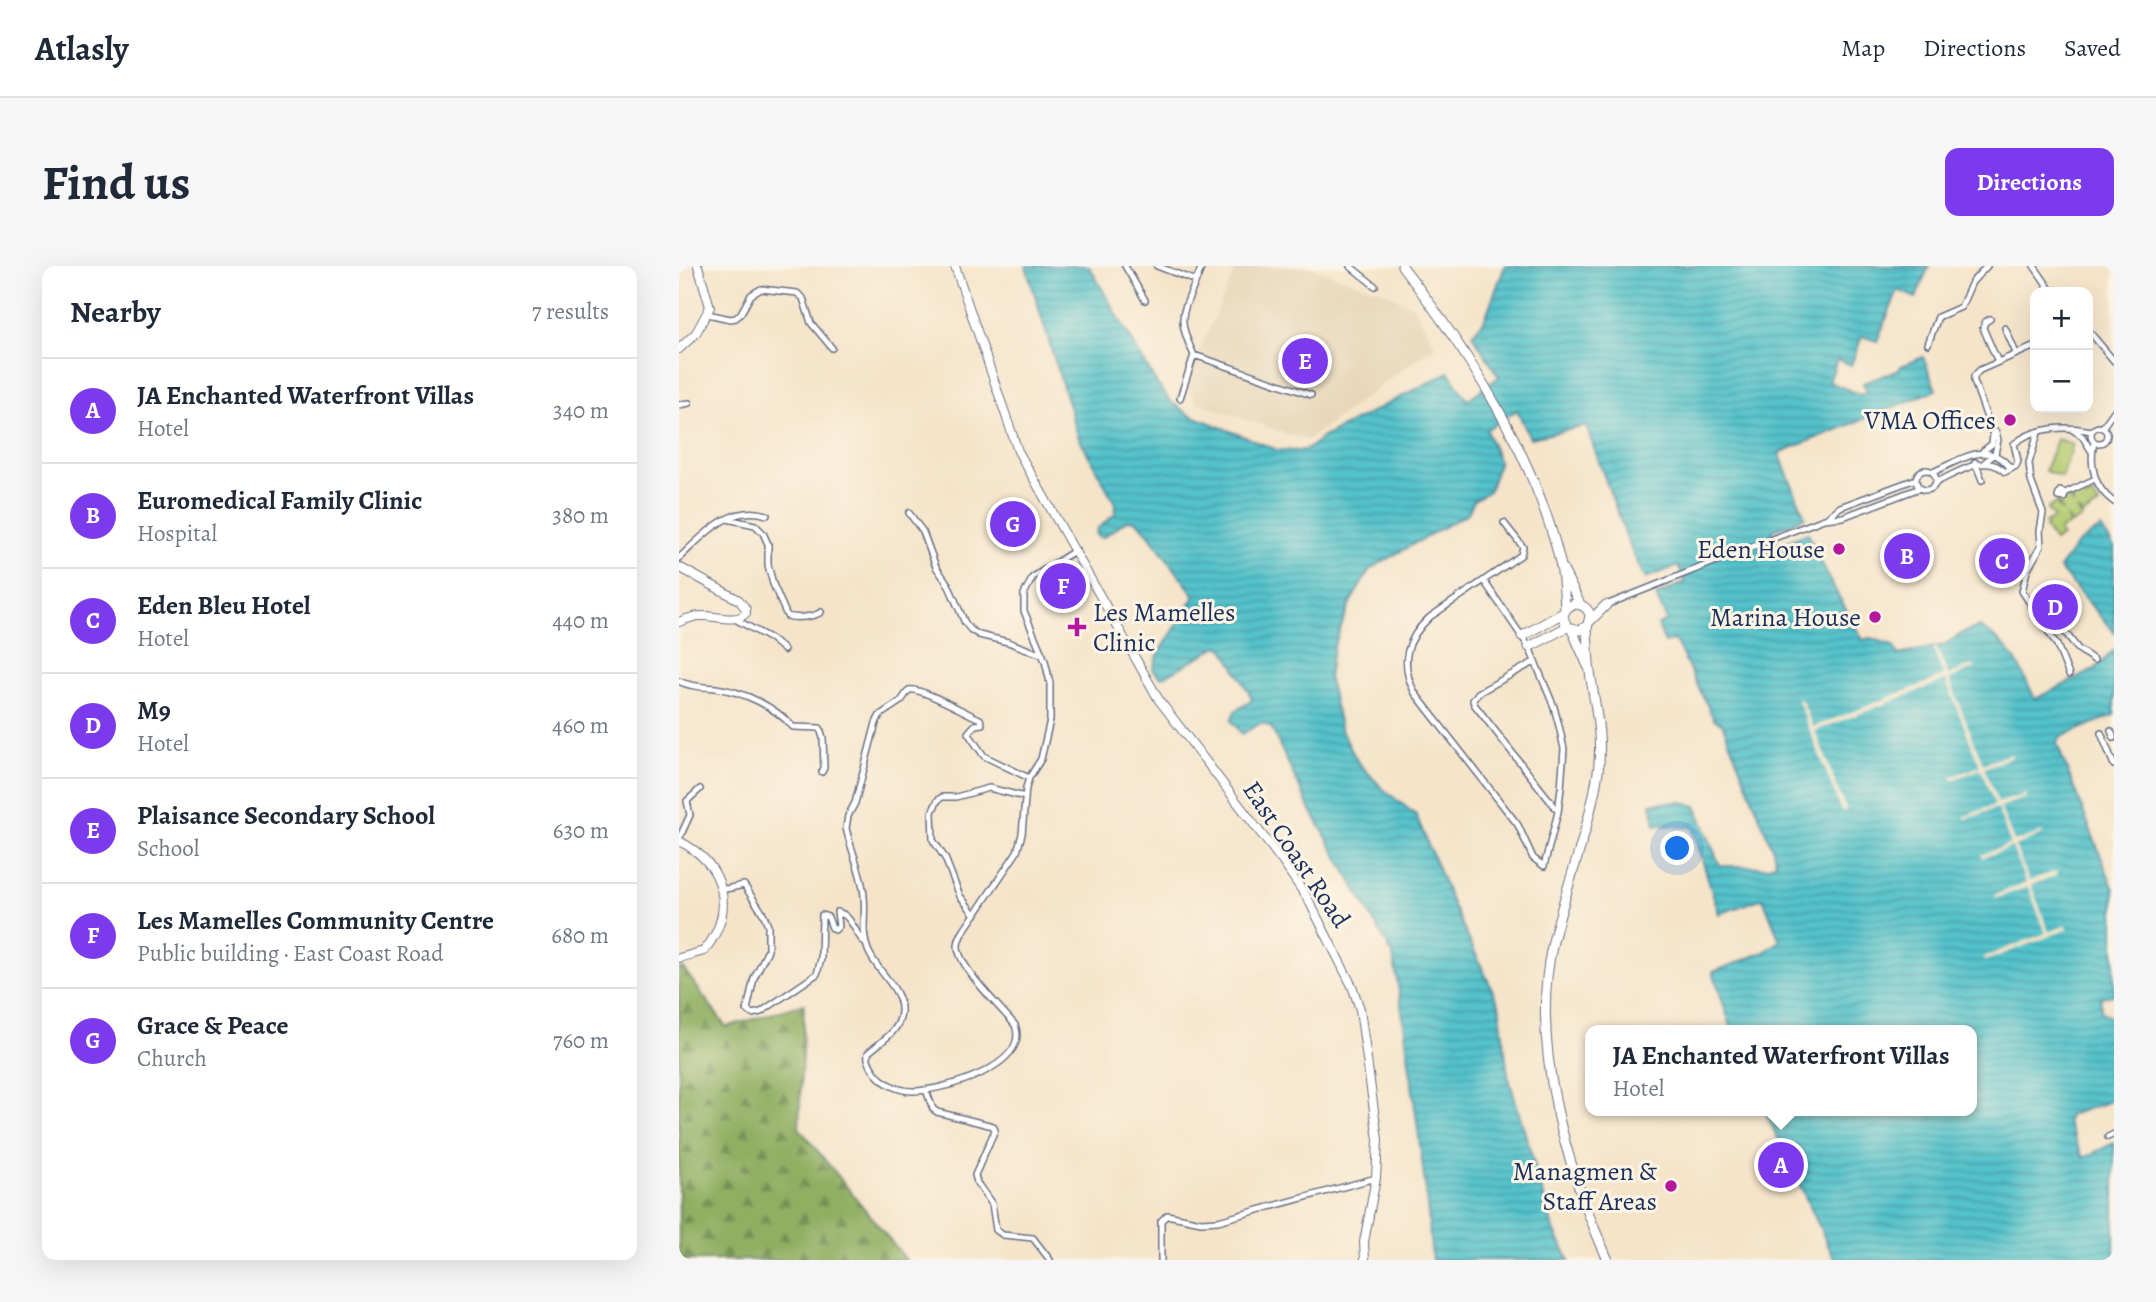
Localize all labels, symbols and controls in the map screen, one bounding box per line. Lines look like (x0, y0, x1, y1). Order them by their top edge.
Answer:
text: Atlasly (35, 26, 129, 71)
text: Map (1841, 32, 1885, 64)
text: Directions (1923, 32, 2026, 64)
text: Saved (2064, 32, 2121, 64)
button: Directions (1945, 148, 2114, 216)
text: Find us (42, 149, 190, 216)
map controls (2030, 287, 2093, 413)
button: + (2030, 287, 2093, 350)
text: Nearby (70, 292, 161, 332)
text: 7 results (532, 296, 609, 327)
pin: E (1282, 335, 1328, 387)
button: − (2030, 350, 2093, 413)
text: JA Enchanted Waterfront Villas (137, 378, 474, 413)
text: A (86, 395, 100, 426)
text: 340 m (553, 395, 609, 426)
place label: VMA Offices (1863, 403, 1996, 438)
marker: VMA Offices (2002, 412, 2018, 428)
text: Hotel (137, 413, 189, 444)
text: Euromedical Family Clinic (137, 483, 422, 518)
pin: G (990, 498, 1036, 550)
text: B (86, 500, 100, 531)
text: 380 m (552, 500, 609, 531)
text: Hospital (137, 518, 217, 549)
pin: B (1884, 530, 1930, 582)
place label: Eden House (1697, 532, 1825, 567)
pin: C (1979, 535, 2025, 587)
marker: Eden House (1831, 541, 1847, 557)
pin: F (1040, 560, 1086, 612)
pin: D (2032, 581, 2078, 633)
text: Eden Bleu Hotel (137, 588, 311, 623)
place label: Les Mamelles Clinic (1093, 595, 1235, 660)
place label: Marina House (1710, 600, 1861, 635)
text: C (86, 605, 100, 636)
text: 440 m (552, 605, 609, 636)
marker: Marina House (1867, 609, 1883, 625)
marker: Les Mamelles Clinic (1067, 617, 1087, 637)
text: Hotel (137, 623, 189, 654)
text: M9 (137, 693, 171, 728)
text: D (85, 710, 101, 741)
text: 460 m (552, 710, 609, 741)
text: Hotel (137, 728, 189, 759)
street label: East Coast Road (1234, 774, 1359, 935)
text: Plaisance Secondary School (137, 798, 435, 833)
text: E (86, 815, 100, 846)
text: 630 m (553, 815, 609, 846)
your location (1660, 831, 1694, 865)
text: School (137, 833, 199, 864)
text: Les Mamelles Community Centre (137, 903, 494, 938)
text: F (87, 920, 99, 951)
text: 680 m (551, 920, 609, 951)
text: Public building · East Coast Road (137, 938, 444, 969)
text: Grace & Peace (137, 1008, 289, 1043)
text: G (85, 1025, 101, 1056)
text: 760 m (553, 1025, 609, 1056)
popup (1585, 1025, 1977, 1116)
text: JA Enchanted Waterfront Villas (1612, 1038, 1950, 1073)
text: Church (137, 1043, 207, 1074)
text: Hotel (1612, 1073, 1664, 1104)
pin: A (1758, 1139, 1804, 1191)
place label: Managmen & Staff Areas (1513, 1154, 1658, 1219)
marker: Managmen & Staff Areas (1663, 1178, 1679, 1194)

